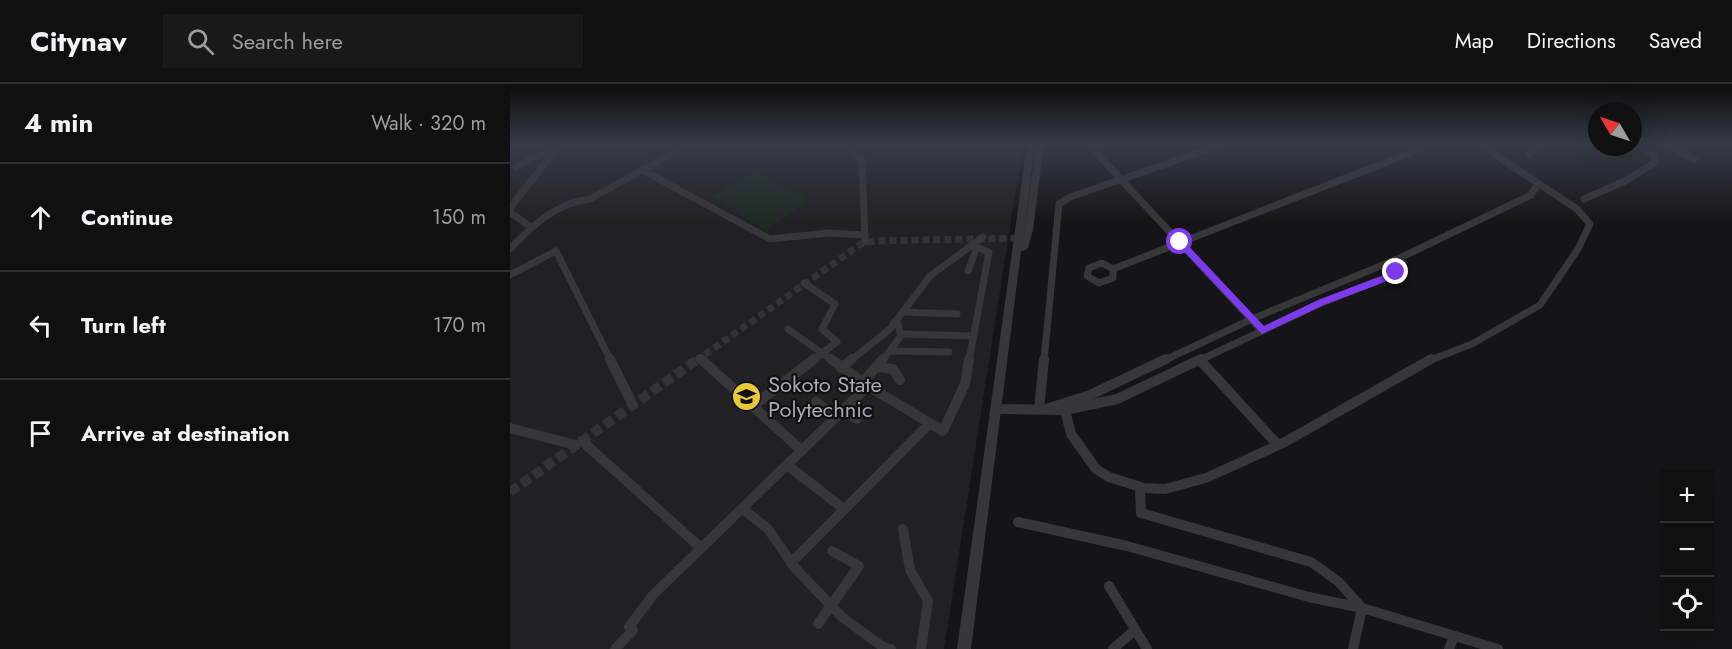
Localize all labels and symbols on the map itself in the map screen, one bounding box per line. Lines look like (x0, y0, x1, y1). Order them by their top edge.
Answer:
north arrow (1588, 102, 1642, 156)
route start (1166, 228, 1192, 254)
route end (1382, 258, 1408, 284)
place label: Sokoto State Polytechnic (768, 368, 882, 425)
school or university icon: Sokoto State Polytechnic (731, 381, 763, 413)

